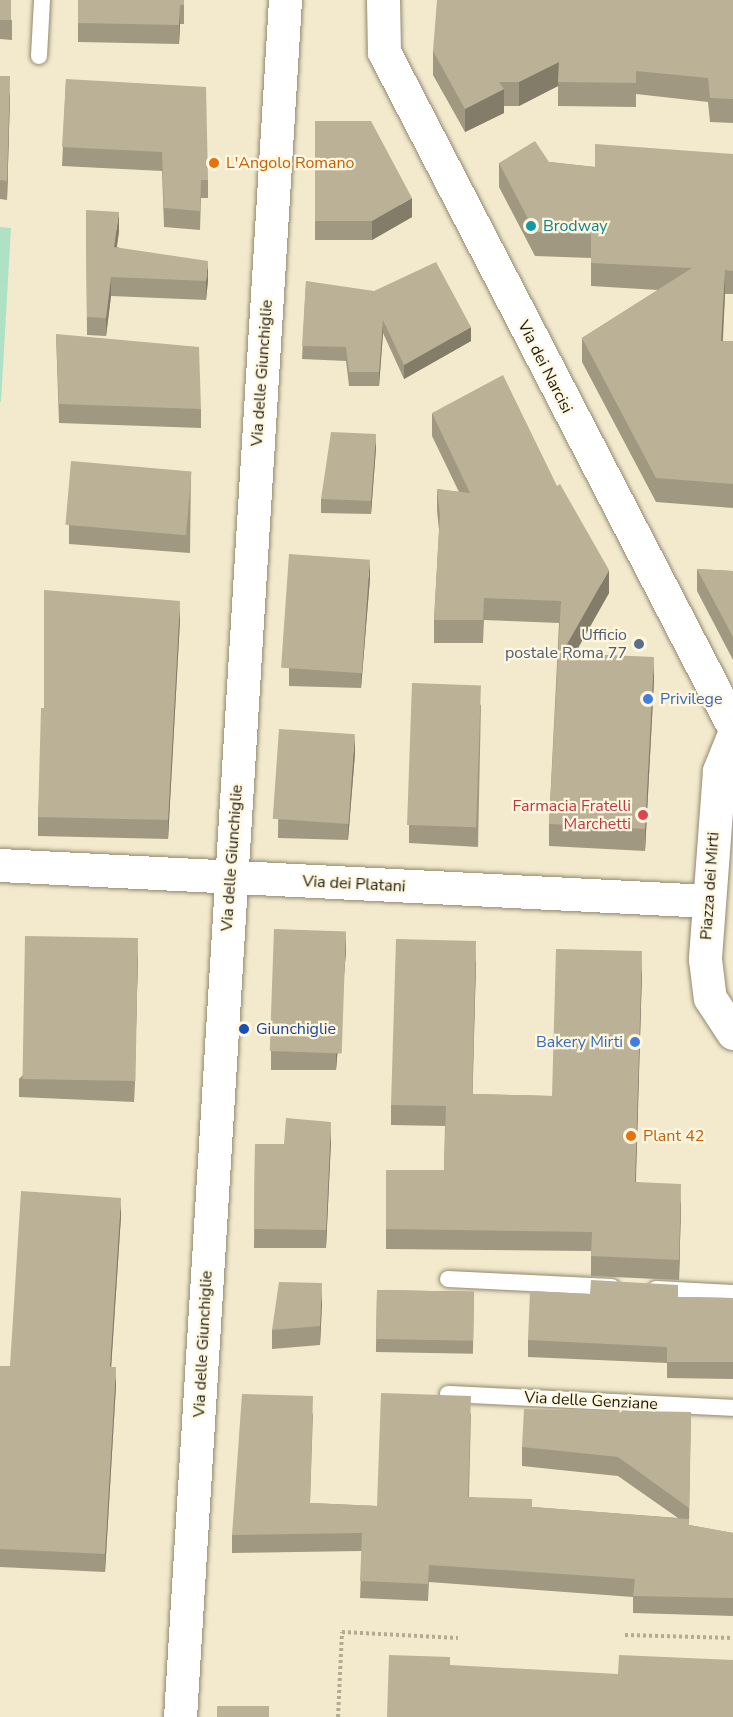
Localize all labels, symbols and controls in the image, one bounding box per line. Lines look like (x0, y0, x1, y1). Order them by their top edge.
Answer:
place label: L'Angolo Romano (226, 153, 354, 173)
marker: L'Angolo Romano (207, 156, 221, 170)
place label: Brodway (543, 216, 608, 236)
marker: Brodway (524, 219, 538, 233)
street label: Via delle Giunchiglie (247, 299, 277, 447)
street label: Via dei Narcisi (513, 317, 577, 417)
place label: Ufficio postale Roma 77 (505, 625, 627, 663)
marker: Ufficio postale Roma 77 (632, 637, 646, 651)
place label: Privilege (660, 689, 722, 709)
marker: Privilege (641, 692, 655, 706)
street label: Via delle Giunchiglie (217, 784, 247, 932)
place label: Farmacia Fratelli Marchetti (513, 796, 631, 834)
marker: Farmacia Fratelli Marchetti (636, 808, 650, 822)
street label: Piazza dei Mirti (697, 831, 723, 941)
street label: Via dei Platani (302, 872, 406, 896)
place label: Giunchiglie (256, 1019, 336, 1039)
marker: Giunchiglie (237, 1022, 251, 1036)
place label: Bakery Mirti (536, 1032, 623, 1052)
marker: Bakery Mirti (628, 1035, 642, 1049)
place label: Plant 42 (643, 1126, 704, 1146)
marker: Plant 42 (624, 1129, 638, 1143)
street label: Via delle Giunchiglie (190, 1270, 216, 1418)
street label: Via delle Genziane (524, 1388, 658, 1414)

